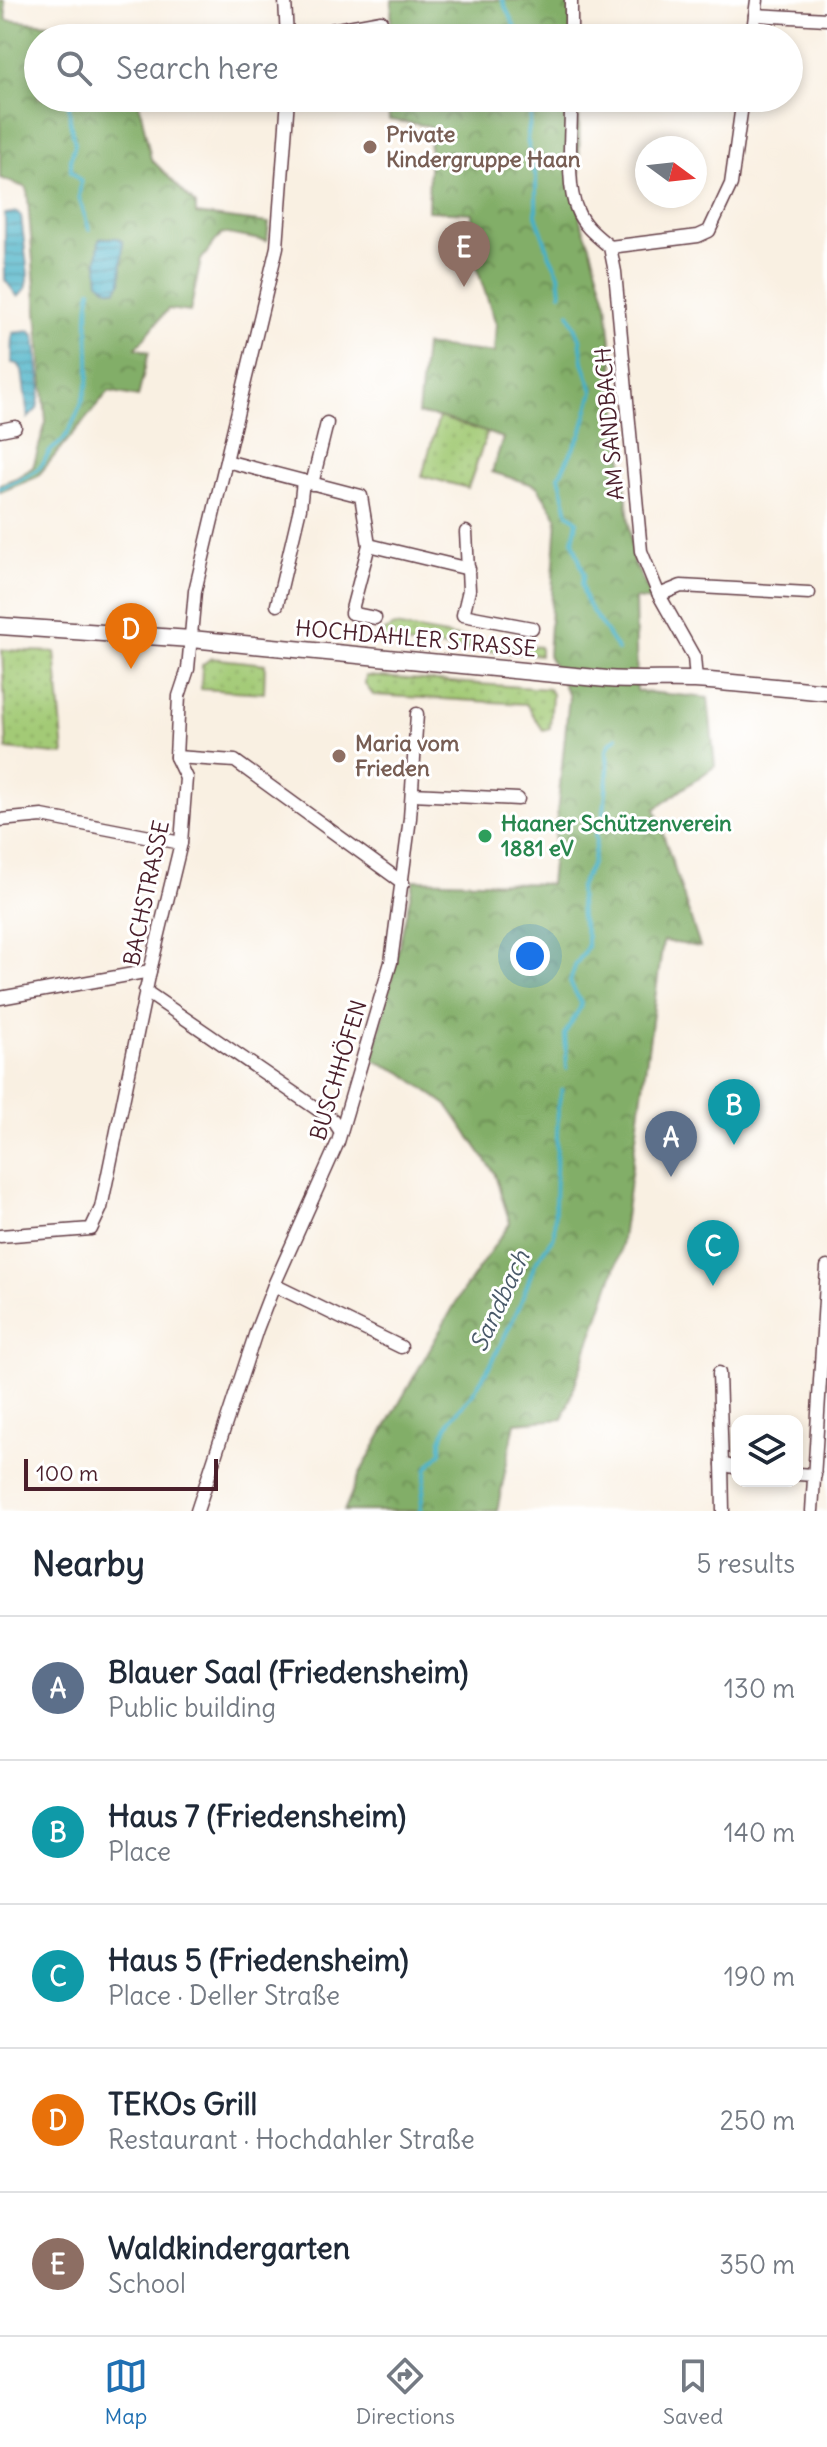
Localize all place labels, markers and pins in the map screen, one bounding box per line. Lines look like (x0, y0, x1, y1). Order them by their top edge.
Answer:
place label: Private Kindergruppe Haan (386, 120, 581, 173)
marker: Private Kindergruppe Haan (361, 138, 379, 156)
pin: E (438, 221, 490, 287)
pin: D (105, 603, 157, 669)
place label: Maria vom Frieden (355, 729, 459, 782)
marker: Maria vom Frieden (330, 747, 348, 765)
place label: Haaner Schützenverein 1881 eV (501, 809, 732, 862)
marker: Haaner Schützenverein 1881 eV (476, 827, 494, 845)
pin: B (708, 1079, 760, 1145)
pin: A (645, 1111, 697, 1177)
pin: C (687, 1220, 739, 1286)

